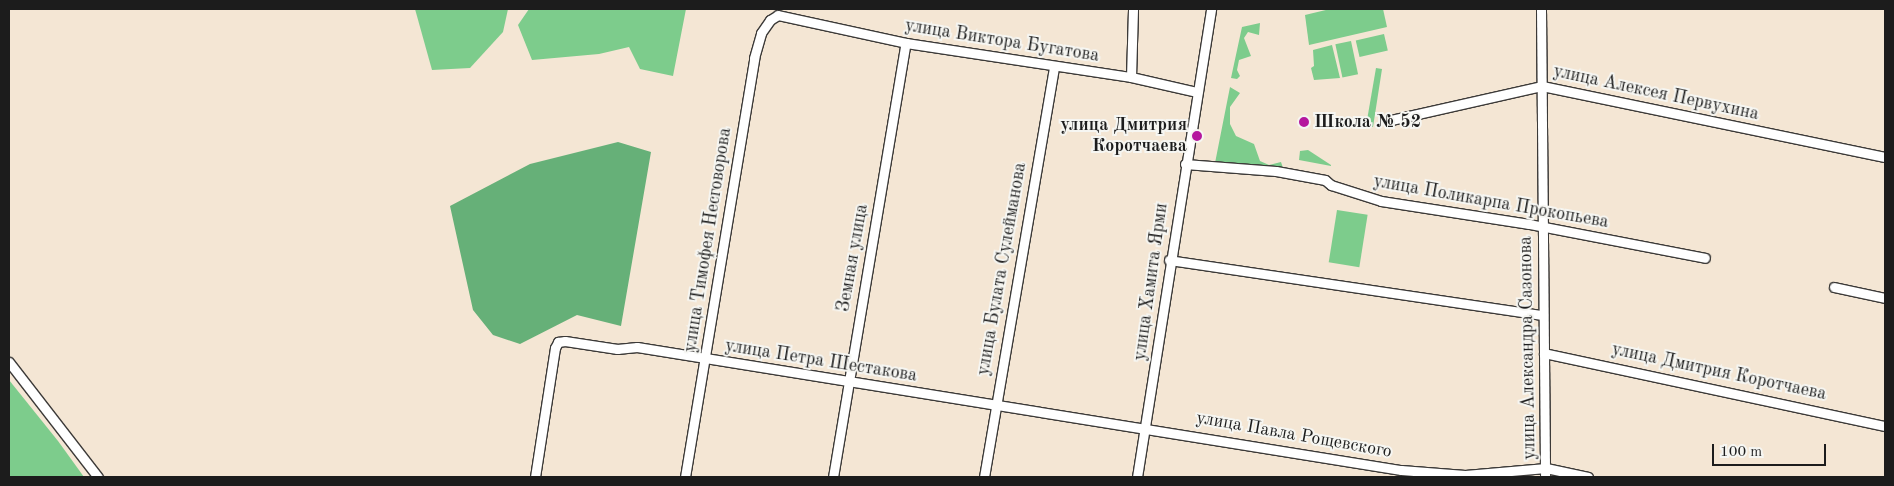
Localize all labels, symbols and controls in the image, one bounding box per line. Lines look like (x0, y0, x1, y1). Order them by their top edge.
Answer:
street label: улица Виктора Бугатова (903, 15, 1101, 67)
street label: улица Алексея Первухина (1551, 61, 1761, 125)
place label: Школа № 52 (1314, 111, 1421, 133)
place label: улица Дмитрия Коротчаева (1061, 115, 1187, 158)
marker: Школа № 52 (1298, 116, 1310, 128)
street label: улица Тимофея Несговорова (680, 126, 736, 354)
marker: улица Дмитрия Коротчаева (1191, 130, 1203, 142)
street label: улица Булата Сулейманова (973, 161, 1031, 377)
street label: улица Поликарпа Прокопьева (1372, 171, 1610, 233)
street label: Земная улица (833, 202, 873, 314)
street label: улица Хамита Ярми (1129, 202, 1173, 362)
street label: улица Александра Сазонова (1515, 236, 1541, 460)
street label: улица Петра Шестакова (723, 335, 919, 387)
street label: улица Дмитрия Коротчаева (1610, 339, 1828, 405)
street label: улица Павла Рощевского (1195, 407, 1393, 463)
scale bar (1714, 434, 1828, 466)
text: 100 m (1720, 445, 1762, 460)

